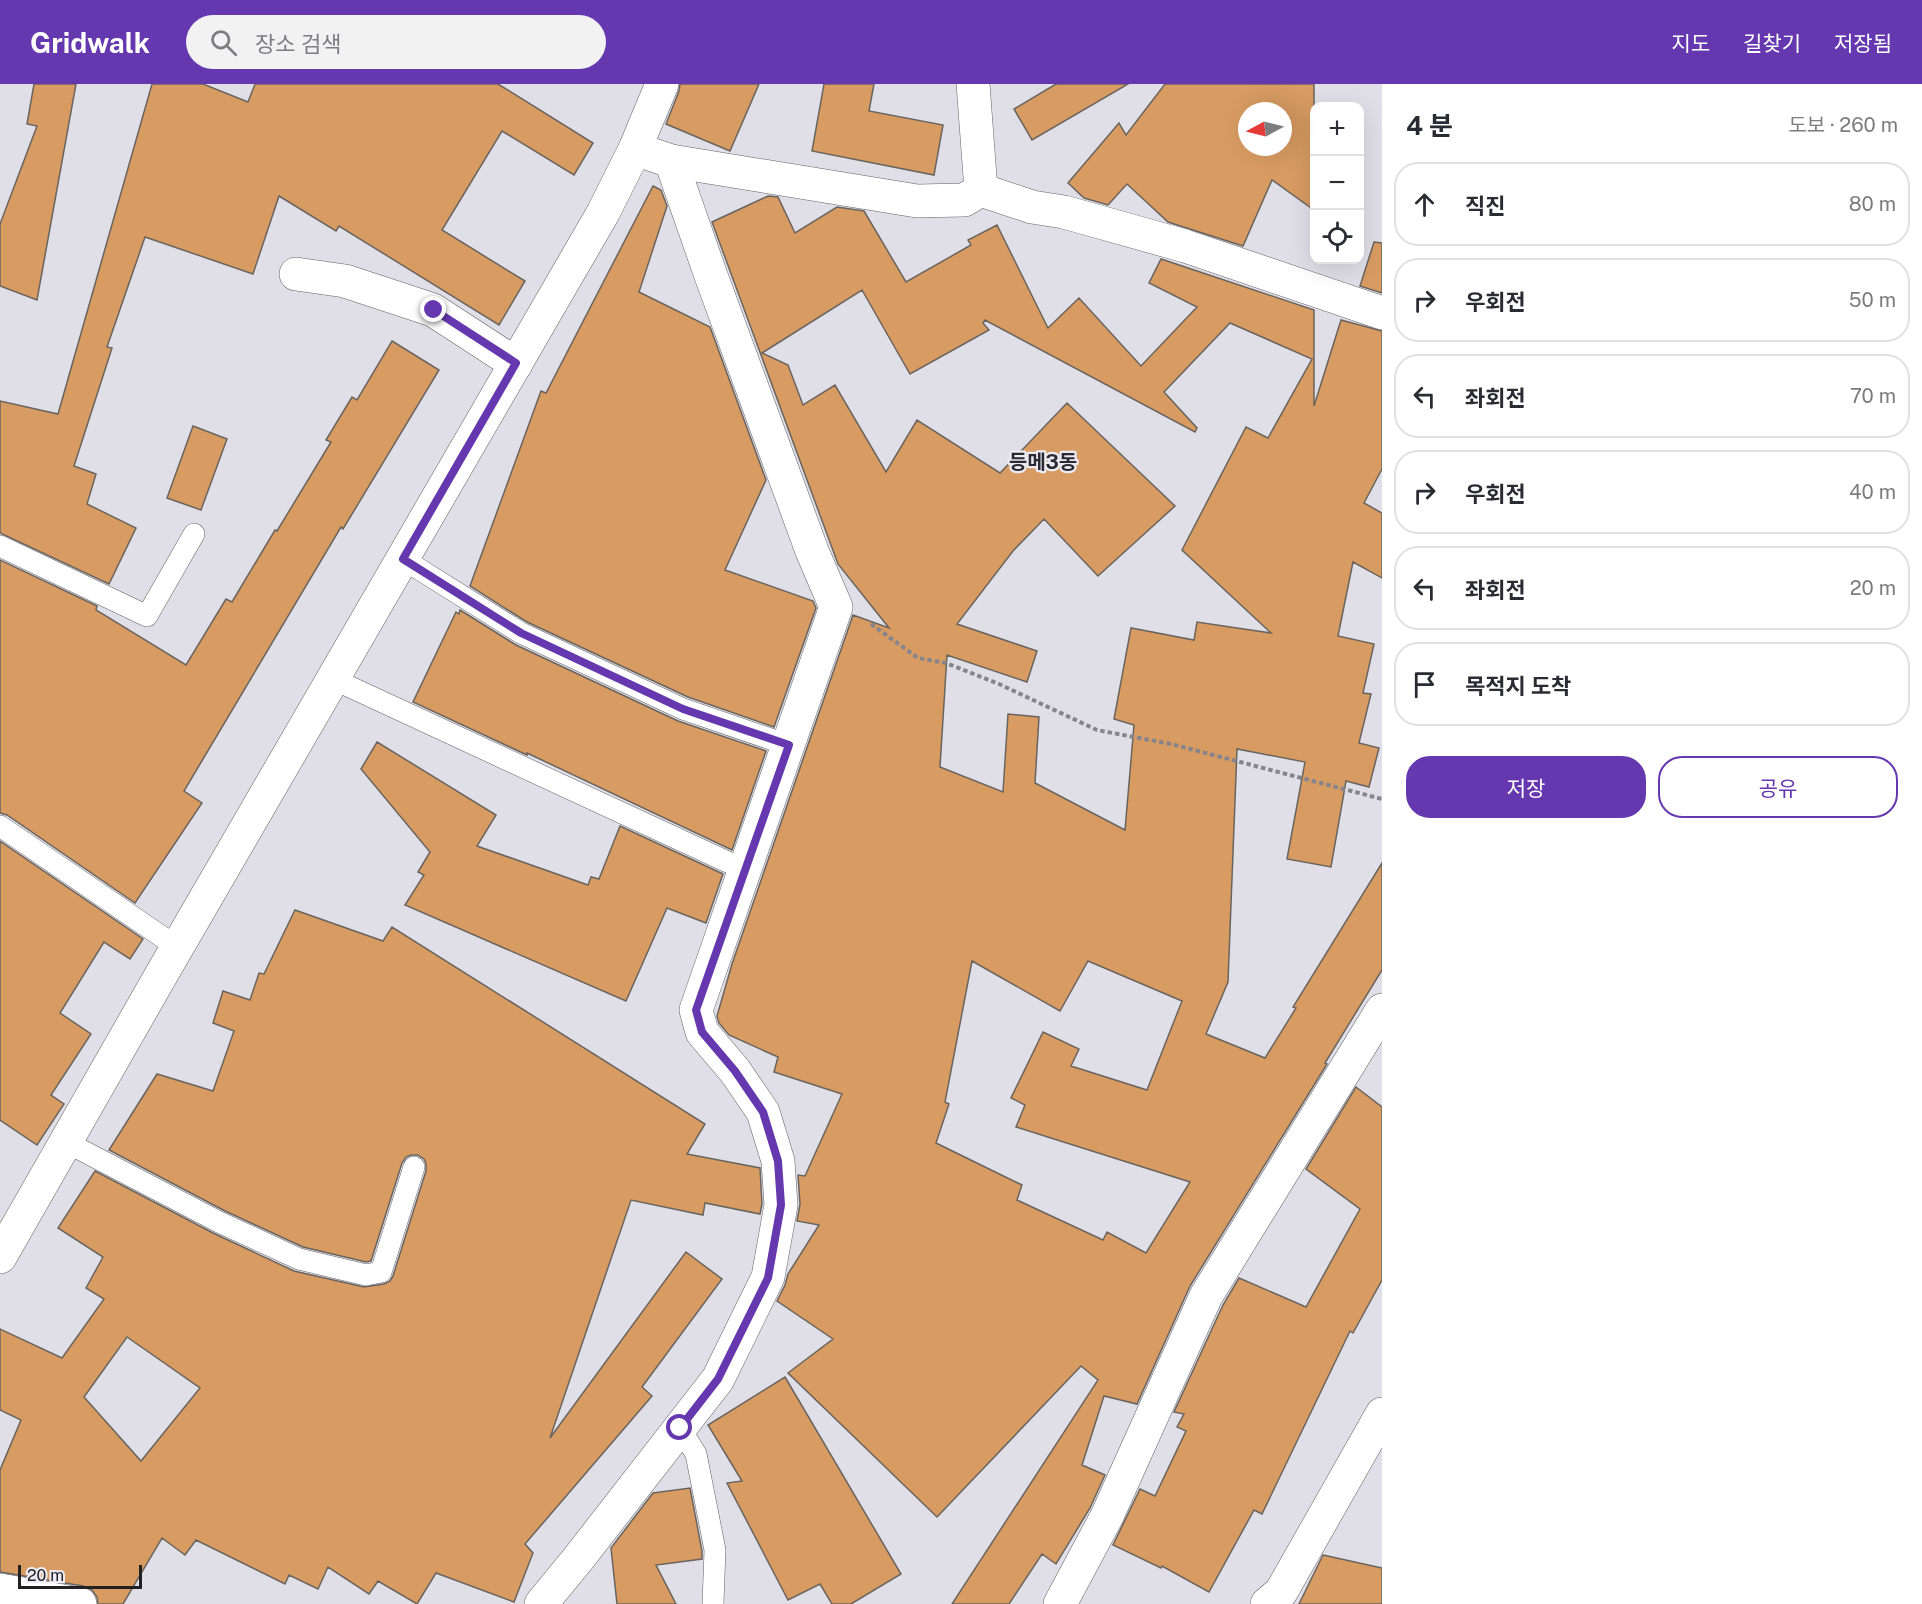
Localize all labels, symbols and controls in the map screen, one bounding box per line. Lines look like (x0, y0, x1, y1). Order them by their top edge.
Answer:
search box (186, 15, 606, 69)
text: Gridwalk (30, 26, 150, 59)
icon: search (207, 26, 240, 59)
text: 장소 검색 (255, 31, 341, 57)
text: 지도 (1671, 31, 1710, 56)
text: 길찾기 (1743, 31, 1801, 56)
text: 저장됨 (1834, 31, 1892, 56)
north arrow (1238, 102, 1292, 156)
map controls (1310, 102, 1364, 264)
button: + (1310, 102, 1364, 156)
text: 4 분 (1406, 110, 1453, 141)
text: 도보 · 260 m (1788, 113, 1898, 137)
button: − (1310, 156, 1364, 210)
icon: ahead (1408, 188, 1441, 221)
text: 80 m (1849, 192, 1896, 216)
text: 직진 (1465, 193, 1505, 219)
button: locate (1310, 210, 1364, 264)
icon: right (1408, 284, 1441, 317)
text: 50 m (1849, 288, 1896, 312)
text: 우회전 (1465, 289, 1526, 315)
route end (420, 296, 446, 322)
icon: left (1408, 380, 1441, 413)
text: 70 m (1850, 384, 1896, 408)
text: 좌회전 (1465, 385, 1526, 411)
district label: 등메3동 (1009, 450, 1077, 474)
icon: right (1408, 476, 1441, 509)
text: 40 m (1849, 480, 1896, 504)
text: 우회전 (1465, 481, 1526, 507)
icon: left (1408, 572, 1441, 605)
text: 20 m (1850, 576, 1896, 600)
text: 좌회전 (1465, 577, 1526, 603)
icon: arrive (1408, 668, 1441, 701)
text: 목적지 도착 (1465, 673, 1571, 699)
button: 저장 (1406, 756, 1646, 818)
button: 공유 (1658, 756, 1898, 818)
route start (666, 1414, 692, 1440)
scale bar (18, 1562, 142, 1590)
text: 20 m (27, 1566, 64, 1585)

